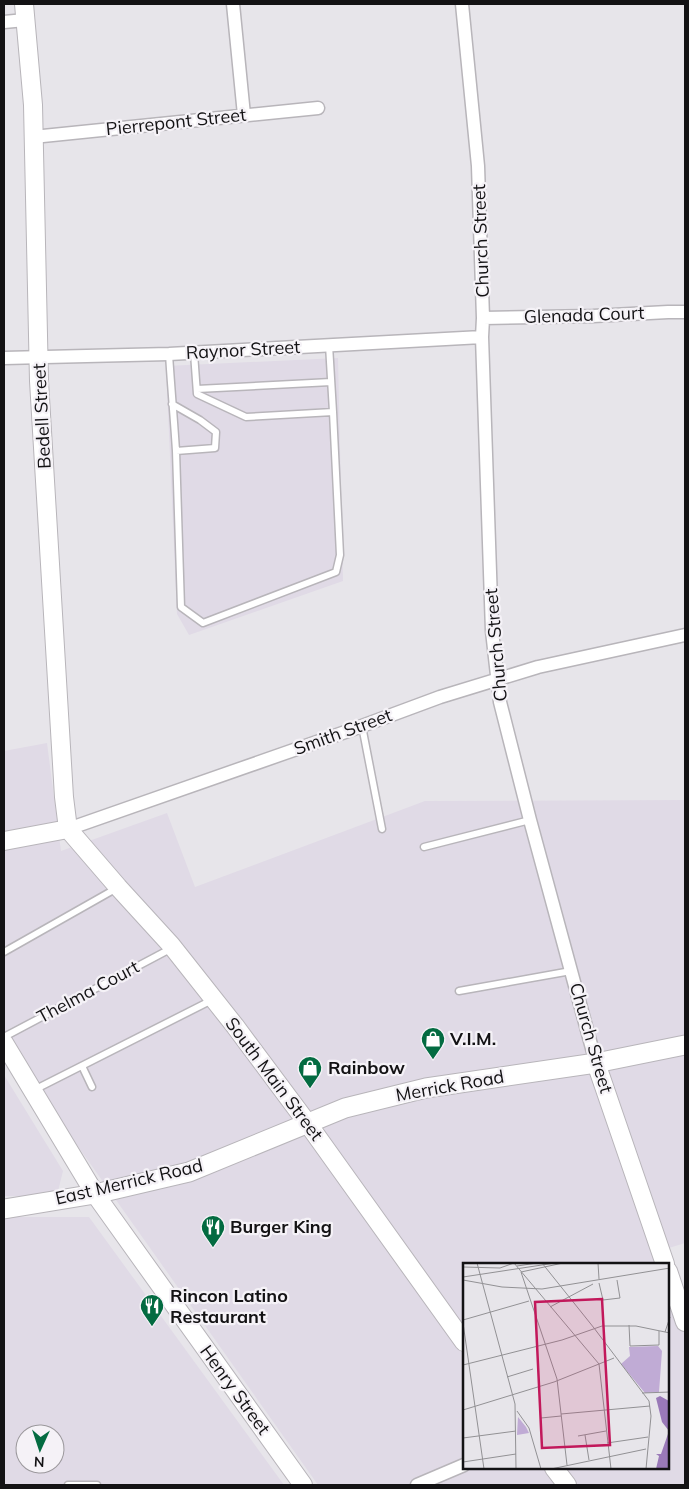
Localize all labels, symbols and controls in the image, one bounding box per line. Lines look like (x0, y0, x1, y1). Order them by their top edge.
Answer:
street label: Pierrepont Street (105, 103, 247, 140)
street label: Church Street (467, 184, 494, 298)
street label: Glenada Court (523, 301, 645, 328)
street label: Raynor Street (185, 335, 301, 364)
street label: Bedell Street (27, 363, 56, 469)
street label: Church Street (479, 587, 512, 703)
street label: Smith Street (291, 703, 395, 760)
street label: Thelma Court (33, 955, 143, 1028)
street label: Church Street (565, 980, 618, 1096)
street label: South Main Street (220, 1012, 328, 1145)
shop icon: V.I.M. (420, 1026, 446, 1060)
place label: V.I.M. (449, 1027, 496, 1050)
shop icon: Rainbow (297, 1055, 323, 1089)
place label: Rainbow (328, 1056, 405, 1079)
street label: Merrick Road (394, 1065, 506, 1106)
street label: East Merrick Road (53, 1153, 205, 1210)
restaurant icon: Burger King (200, 1214, 226, 1248)
place label: Burger King (230, 1215, 332, 1238)
inset map (463, 1263, 669, 1469)
place label: Rincon Latino Restaurant (170, 1284, 288, 1328)
restaurant icon: Rincon Latino Restaurant (139, 1293, 165, 1327)
street label: Henry Street (195, 1340, 276, 1439)
north arrow (15, 1424, 65, 1474)
text: N (34, 1453, 45, 1471)

